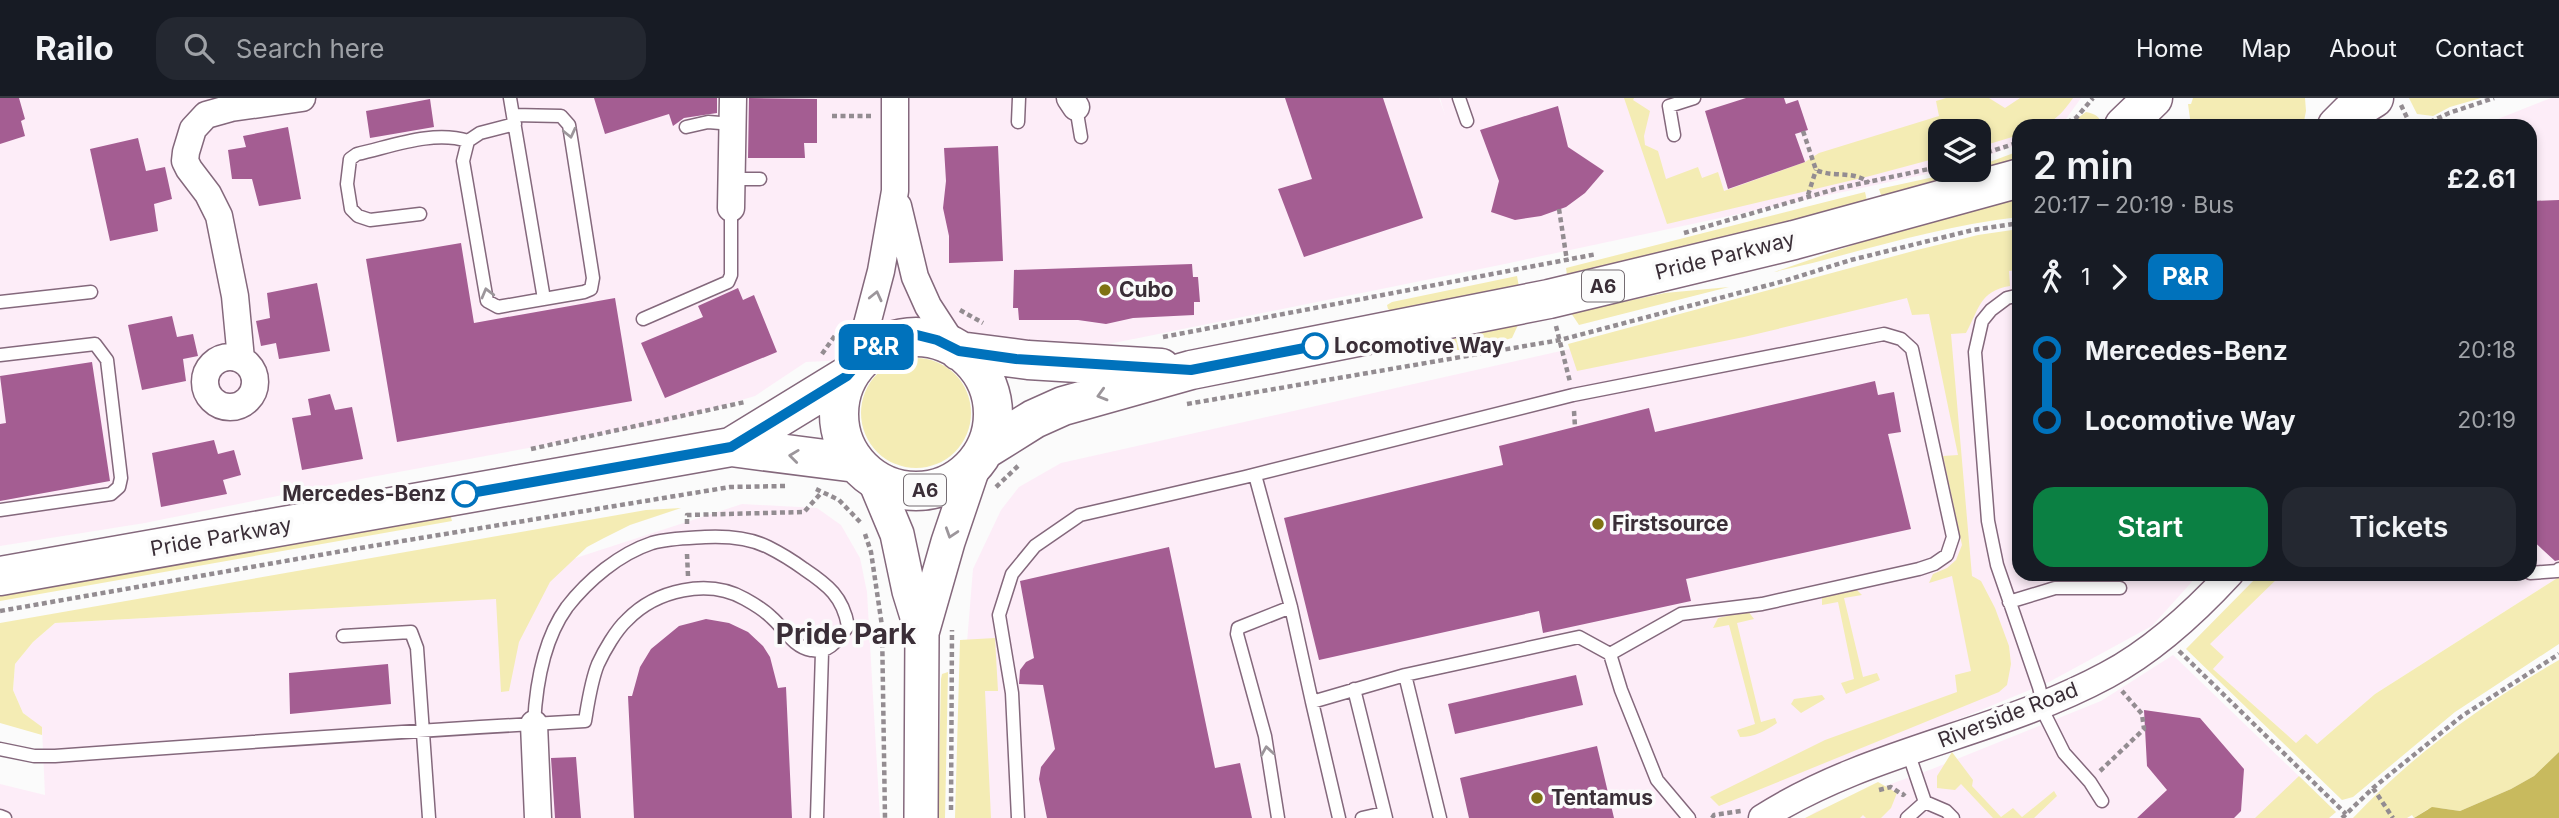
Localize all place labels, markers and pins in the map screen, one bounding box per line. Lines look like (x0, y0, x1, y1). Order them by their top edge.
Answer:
place label: Cubo (1119, 277, 1174, 302)
marker: Cubo (1097, 282, 1113, 298)
marker: Locomotive Way (1302, 333, 1328, 359)
place label: Locomotive Way (1334, 333, 1505, 358)
place label: Mercedes-Benz (282, 481, 446, 506)
marker: Mercedes-Benz (452, 481, 478, 507)
place label: Firstsource (1612, 511, 1728, 536)
marker: Firstsource (1590, 516, 1606, 532)
place label: Tentamus (1551, 785, 1653, 810)
marker: Tentamus (1529, 790, 1545, 806)

